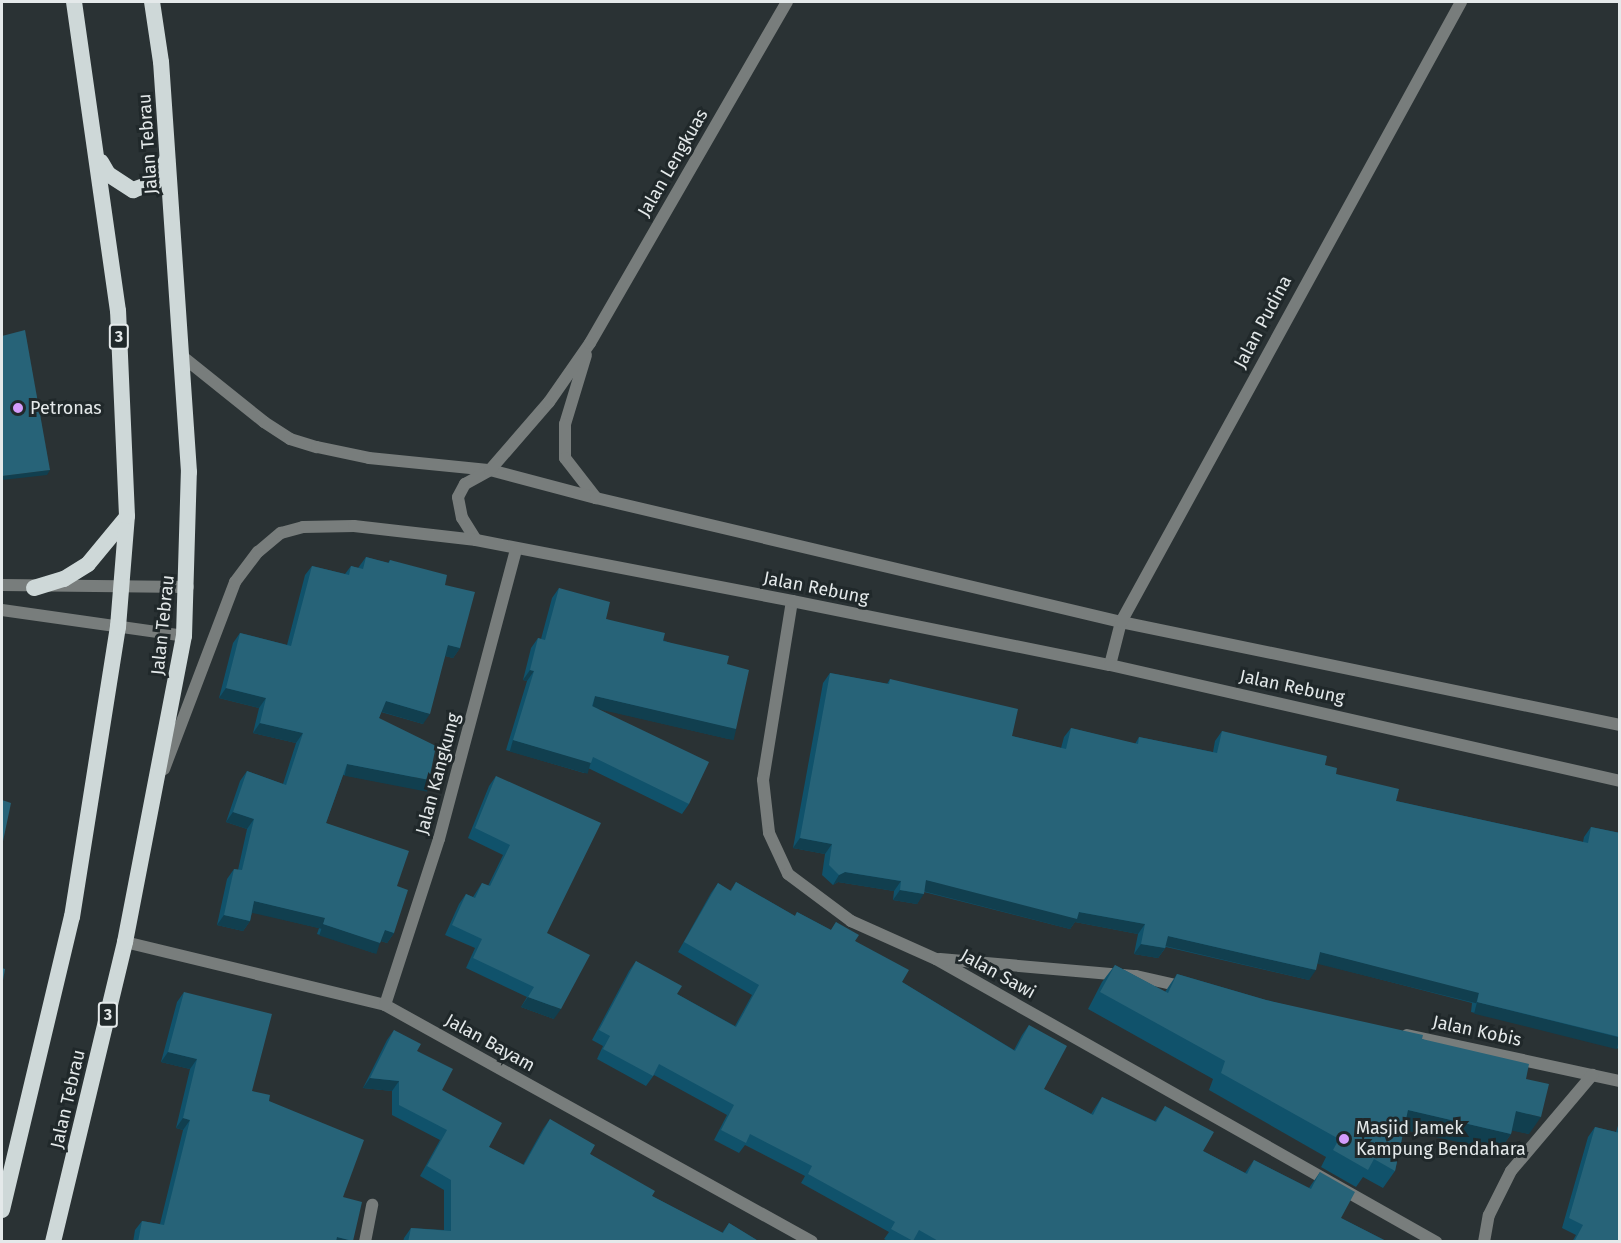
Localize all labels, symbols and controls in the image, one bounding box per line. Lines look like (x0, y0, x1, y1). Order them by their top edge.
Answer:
street label: Jalan Tebrau (134, 93, 162, 195)
street label: Jalan Lengkuas (633, 105, 713, 221)
street label: Jalan Pudina (1230, 272, 1296, 372)
road number: 3 (108, 324, 130, 350)
place label: Petronas (30, 397, 102, 419)
marker: Petronas (11, 401, 25, 415)
street label: Jalan Rebung (761, 567, 871, 609)
street label: Jalan Tebrau (147, 574, 179, 676)
street label: Jalan Rebung (1237, 665, 1347, 709)
street label: Jalan Kangkung (411, 711, 465, 837)
street label: Jalan Sawi (957, 944, 1039, 1004)
road number: 3 (98, 1002, 118, 1028)
street label: Jalan Bayam (441, 1009, 539, 1077)
street label: Jalan Kobis (1431, 1011, 1523, 1051)
street label: Jalan Tebrau (46, 1047, 90, 1151)
place label: Masjid Jamek Kampung Bendahara (1356, 1118, 1526, 1160)
marker: Masjid Jamek Kampung Bendahara (1337, 1132, 1351, 1146)

